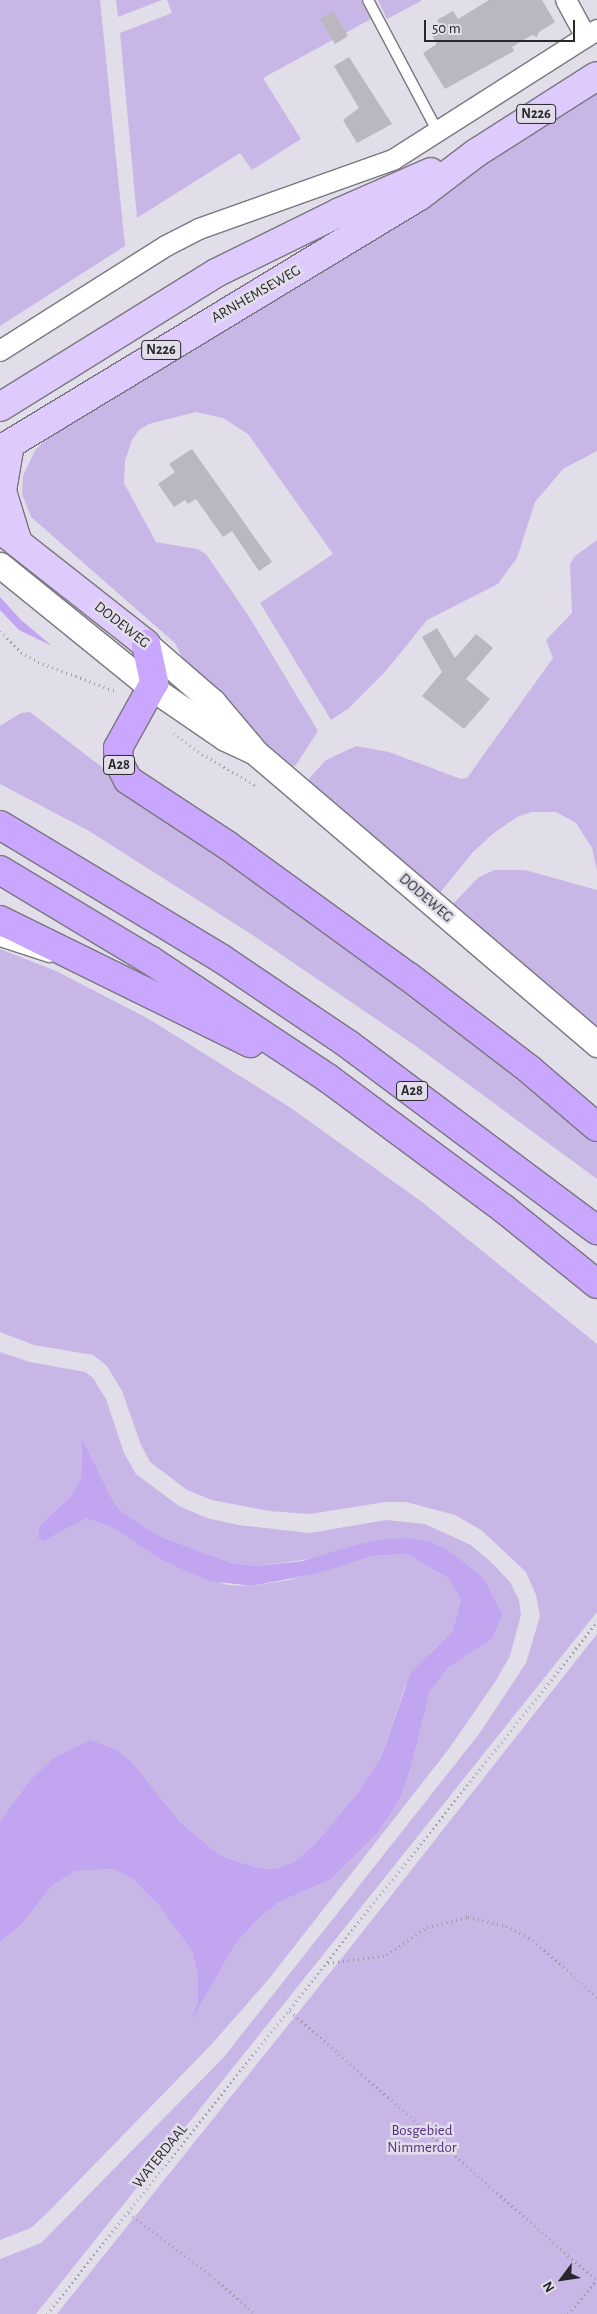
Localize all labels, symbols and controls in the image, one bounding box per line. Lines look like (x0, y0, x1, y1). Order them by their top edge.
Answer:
scale bar (427, 10, 578, 42)
text: 50 m (432, 21, 461, 36)
road number: N226 (516, 102, 556, 126)
street label: ARNHEMSEWEG (208, 261, 304, 327)
road number: N226 (141, 338, 181, 362)
street label: DODEWEG (91, 598, 153, 652)
road number: A28 (103, 754, 135, 776)
street label: DODEWEG (395, 870, 457, 926)
road number: A28 (396, 1080, 428, 1102)
street label: WATERDAAL (129, 2120, 191, 2192)
park label: Bosgebied Nimmerdor (387, 2121, 457, 2156)
north arrow (537, 2254, 587, 2304)
text: N (541, 2279, 558, 2295)

